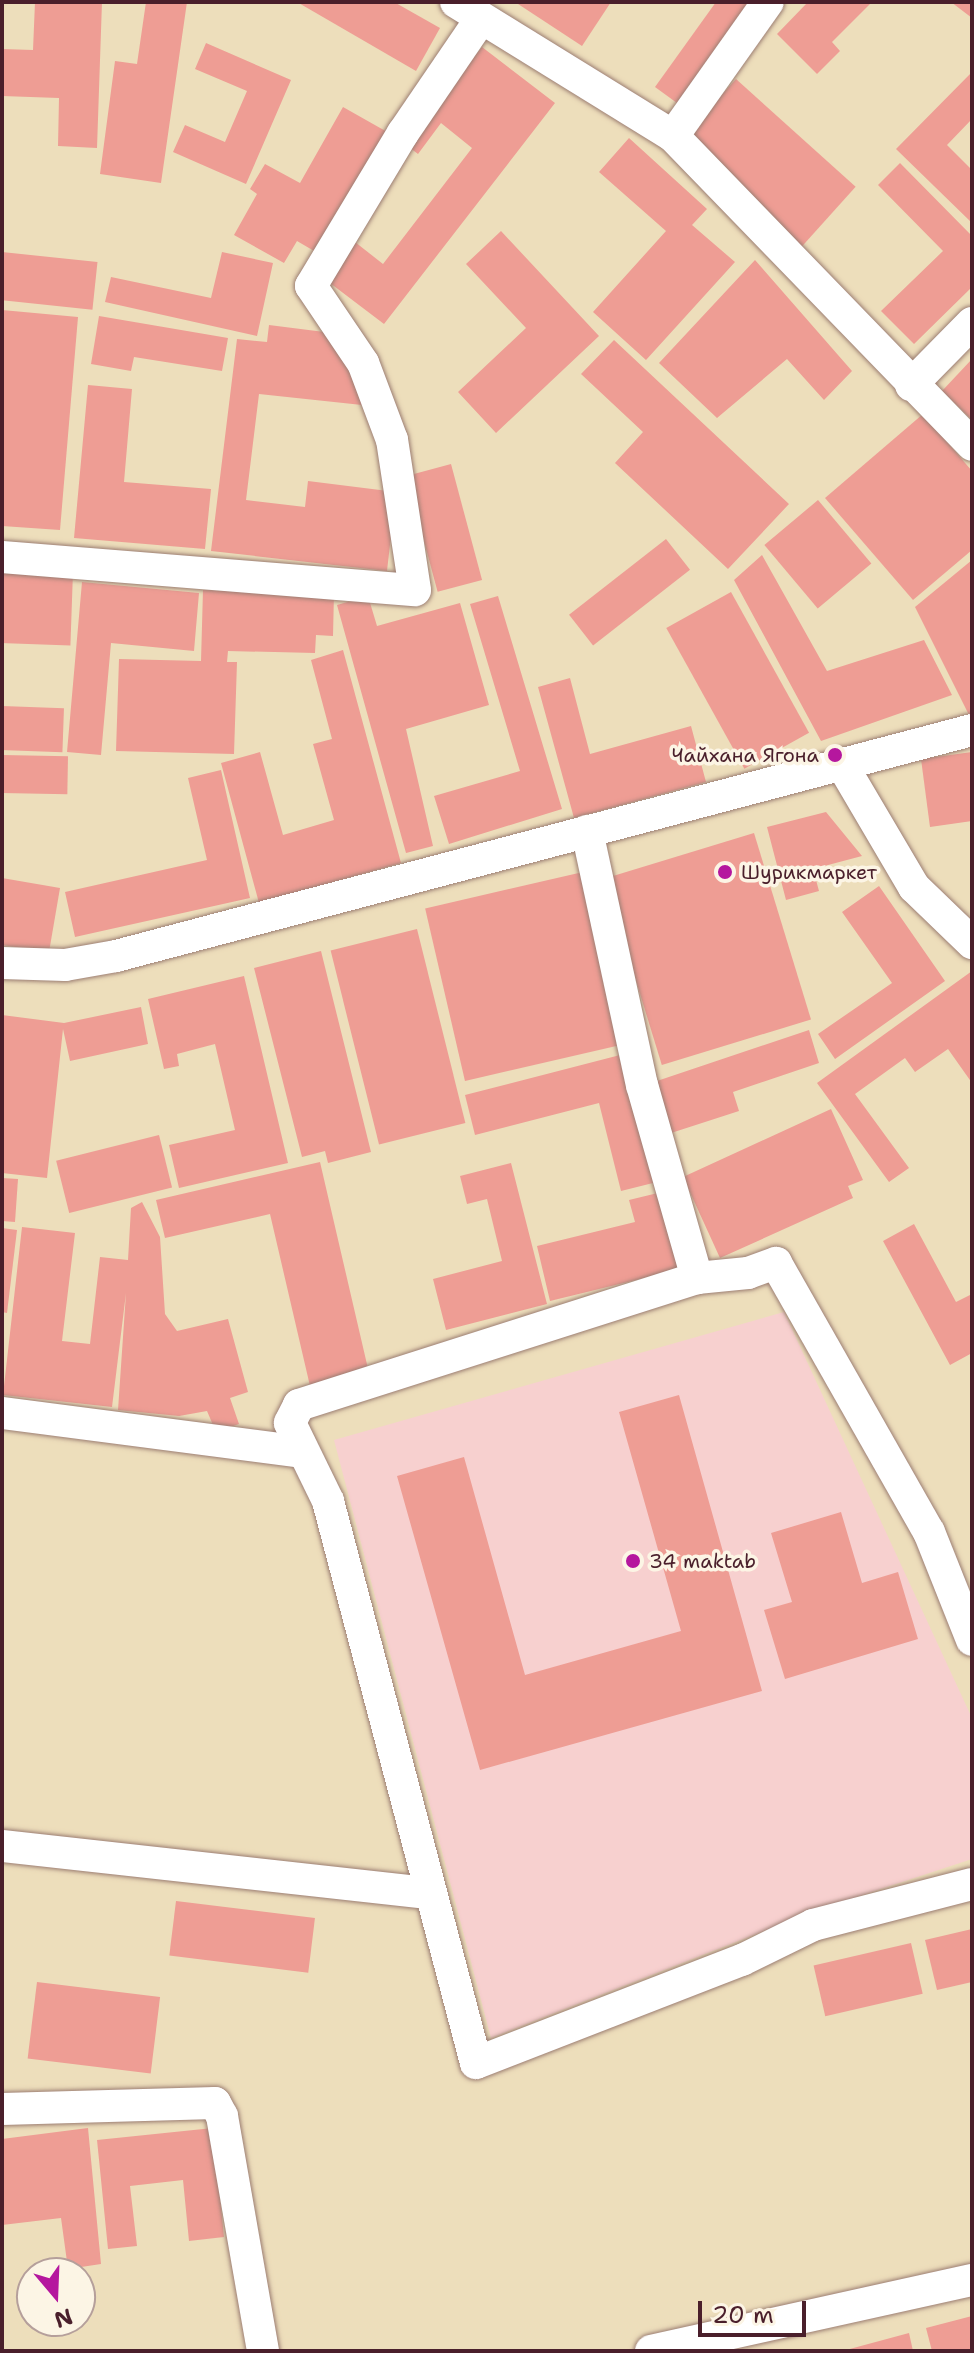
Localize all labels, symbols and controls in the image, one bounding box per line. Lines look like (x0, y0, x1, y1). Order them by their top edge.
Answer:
place label: Чайхана Ягона (672, 743, 819, 767)
marker: Чайхана Ягона (826, 746, 844, 764)
place label: Шурикмаркет (741, 860, 877, 884)
marker: Шурикмаркет (716, 863, 734, 881)
place label: 34 maktab (649, 1549, 756, 1573)
marker: 34 maktab (624, 1552, 642, 1570)
north arrow (16, 2257, 96, 2337)
scale bar (702, 2285, 810, 2335)
text: 20 m (712, 2299, 774, 2331)
text: N (50, 2302, 76, 2335)

